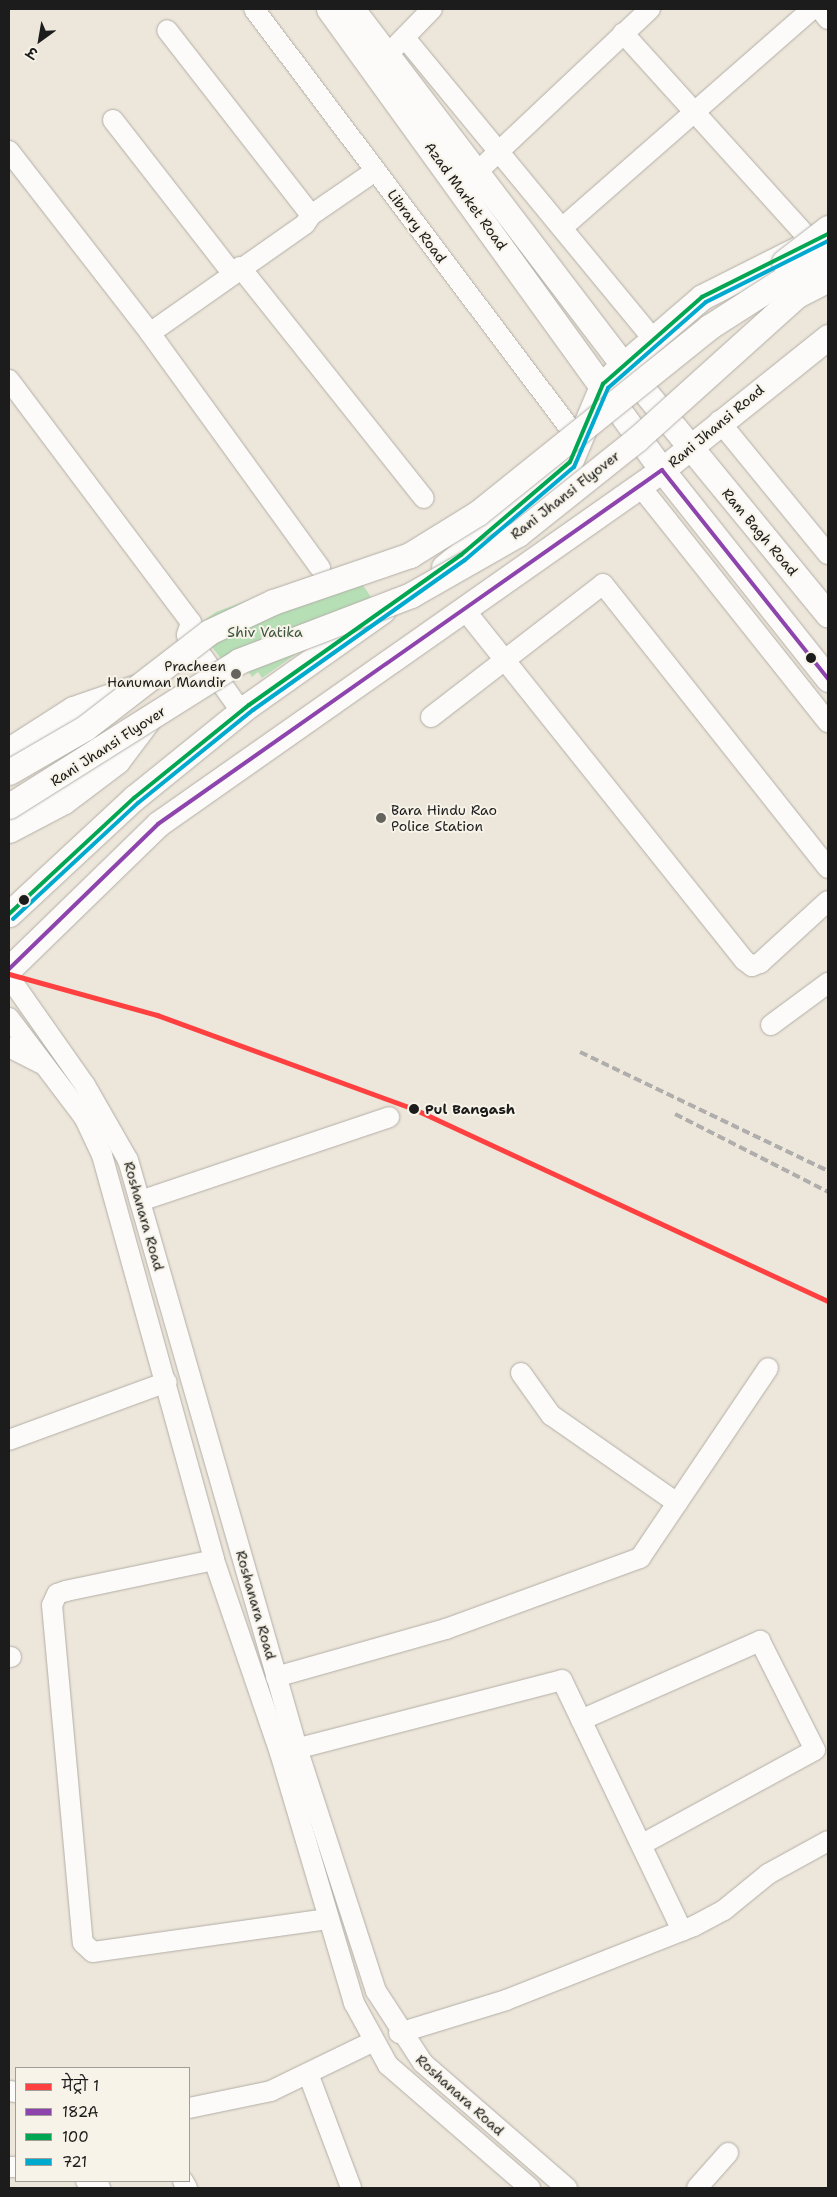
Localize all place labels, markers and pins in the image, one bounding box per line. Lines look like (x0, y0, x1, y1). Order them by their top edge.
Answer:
unlabelled marker (806, 653, 816, 663)
place label: Pracheen Hanuman Mandir (107, 658, 226, 690)
marker: Pracheen Hanuman Mandir (230, 668, 242, 680)
place label: Bara Hindu Rao Police Station (391, 802, 497, 834)
marker: Bara Hindu Rao Police Station (375, 812, 387, 824)
unlabelled marker (19, 895, 29, 905)
place label: Pul Bangash (425, 1101, 515, 1117)
marker: Pul Bangash (407, 1102, 421, 1116)

